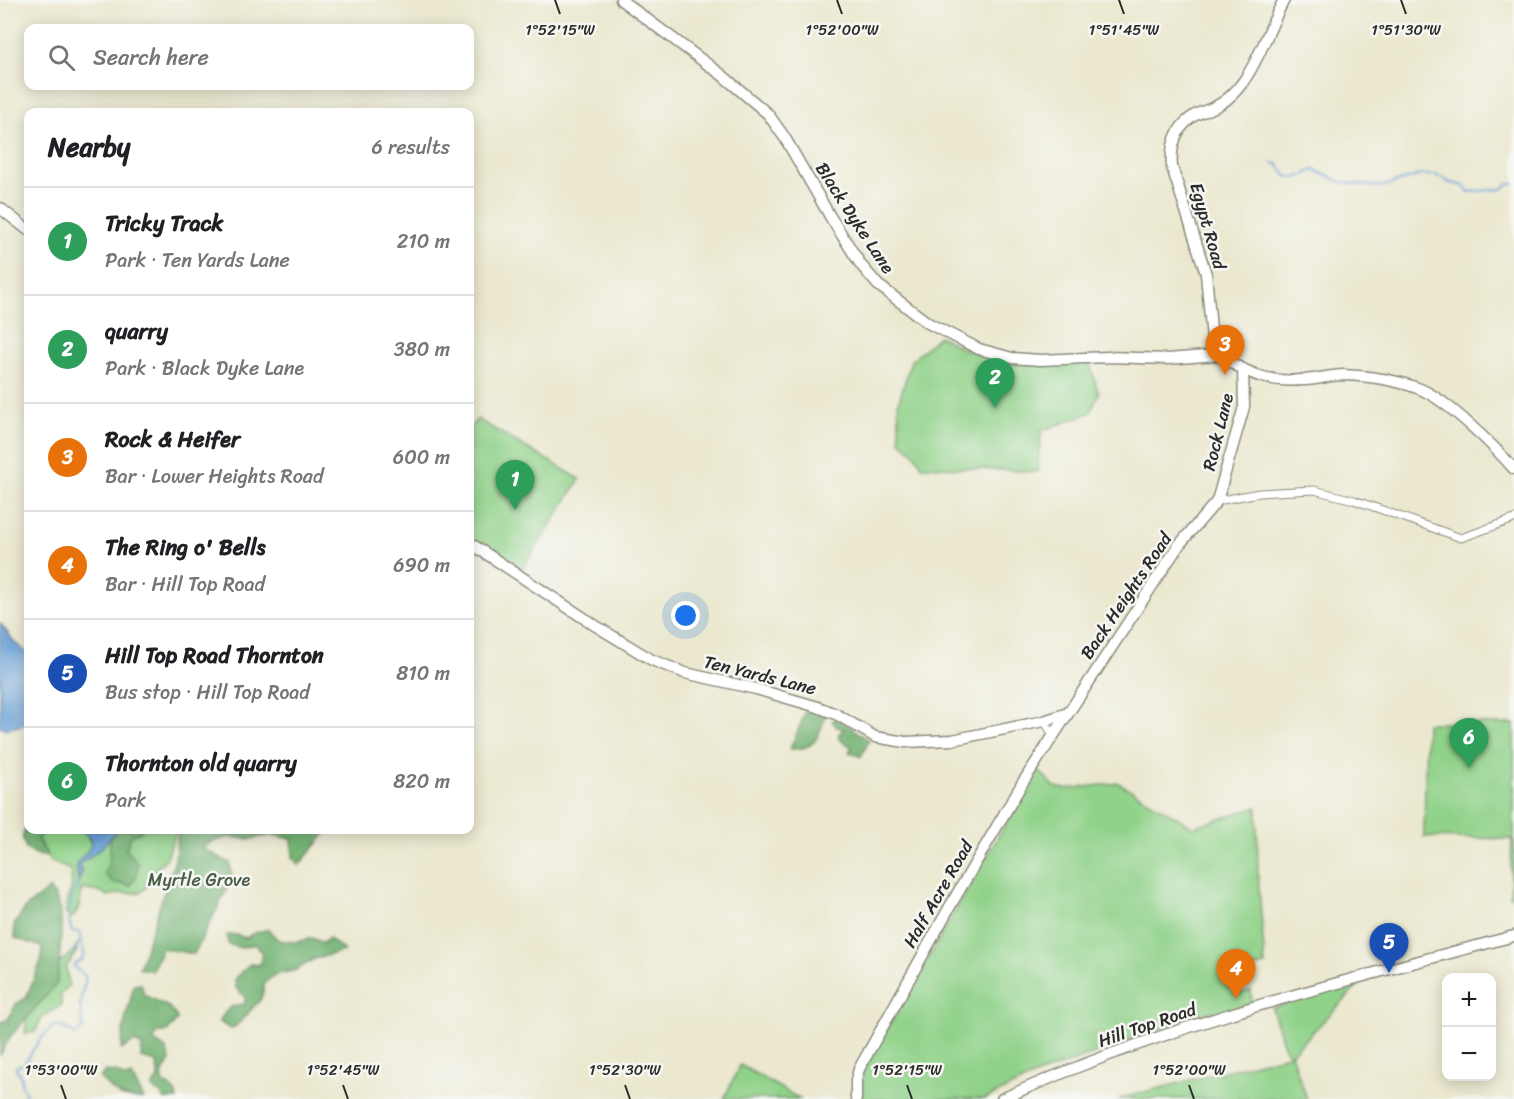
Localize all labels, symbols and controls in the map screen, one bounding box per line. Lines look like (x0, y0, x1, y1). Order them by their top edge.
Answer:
text: 1°52'15"W (525, 17, 595, 43)
text: 1°52'00"W (805, 17, 879, 43)
text: 1°51'45"W (1089, 17, 1160, 43)
text: 1°51'30"W (1371, 17, 1441, 43)
search box (24, 24, 474, 90)
text: Search here (93, 38, 209, 77)
icon: search (45, 41, 78, 74)
text: Nearby (48, 124, 130, 170)
text: 6 results (371, 130, 450, 165)
street label: Black Dyke Lane (807, 156, 903, 281)
street label: Egypt Road (1180, 179, 1236, 275)
text: Tricky Track (105, 204, 223, 243)
text: 1 (63, 224, 72, 259)
text: 210 m (397, 224, 450, 259)
text: Park · Ten Yards Lane (105, 243, 290, 278)
text: quarry (105, 312, 168, 351)
pin: 3 (1206, 326, 1244, 375)
text: 2 (62, 332, 73, 367)
text: 380 m (394, 332, 450, 367)
text: Park · Black Dyke Lane (105, 351, 304, 386)
pin: 2 (976, 358, 1014, 408)
street label: Rock Lane (1193, 389, 1243, 474)
text: Rock & Heifer (105, 420, 240, 459)
text: 3 (62, 440, 73, 475)
text: 600 m (393, 440, 450, 475)
text: Bar · Lower Heights Road (105, 459, 323, 494)
pin: 1 (496, 460, 534, 510)
street label: Back Heights Road (1071, 525, 1181, 666)
text: The Ring o' Bells (105, 528, 266, 567)
text: 4 (61, 548, 74, 583)
text: 690 m (393, 548, 450, 583)
text: Bar · Hill Top Road (105, 567, 265, 602)
your location (671, 601, 700, 630)
text: Hill Top Road Thornton (105, 636, 324, 675)
street label: Ten Yards Lane (700, 646, 820, 704)
text: 5 (61, 656, 74, 691)
text: 810 m (396, 656, 450, 691)
text: Bus stop · Hill Top Road (105, 675, 310, 710)
pin: 6 (1450, 718, 1488, 768)
text: Thornton old quarry (105, 744, 297, 783)
text: 6 (62, 764, 73, 799)
text: 820 m (393, 764, 450, 799)
text: Park (105, 783, 146, 818)
street label: Half Acre Road (894, 833, 983, 954)
park label: Myrtle Grove (148, 864, 251, 896)
pin: 5 (1370, 924, 1408, 973)
pin: 4 (1216, 950, 1256, 999)
map controls (1442, 973, 1496, 1081)
button: + (1442, 973, 1496, 1027)
street label: Hill Top Road (1094, 993, 1202, 1057)
button: − (1442, 1027, 1496, 1081)
text: 1°53'00"W (25, 1057, 98, 1083)
text: 1°52'45"W (307, 1057, 380, 1083)
text: 1°52'30"W (589, 1057, 661, 1083)
text: 1°52'15"W (872, 1057, 942, 1083)
text: 1°52'00"W (1152, 1057, 1226, 1083)

